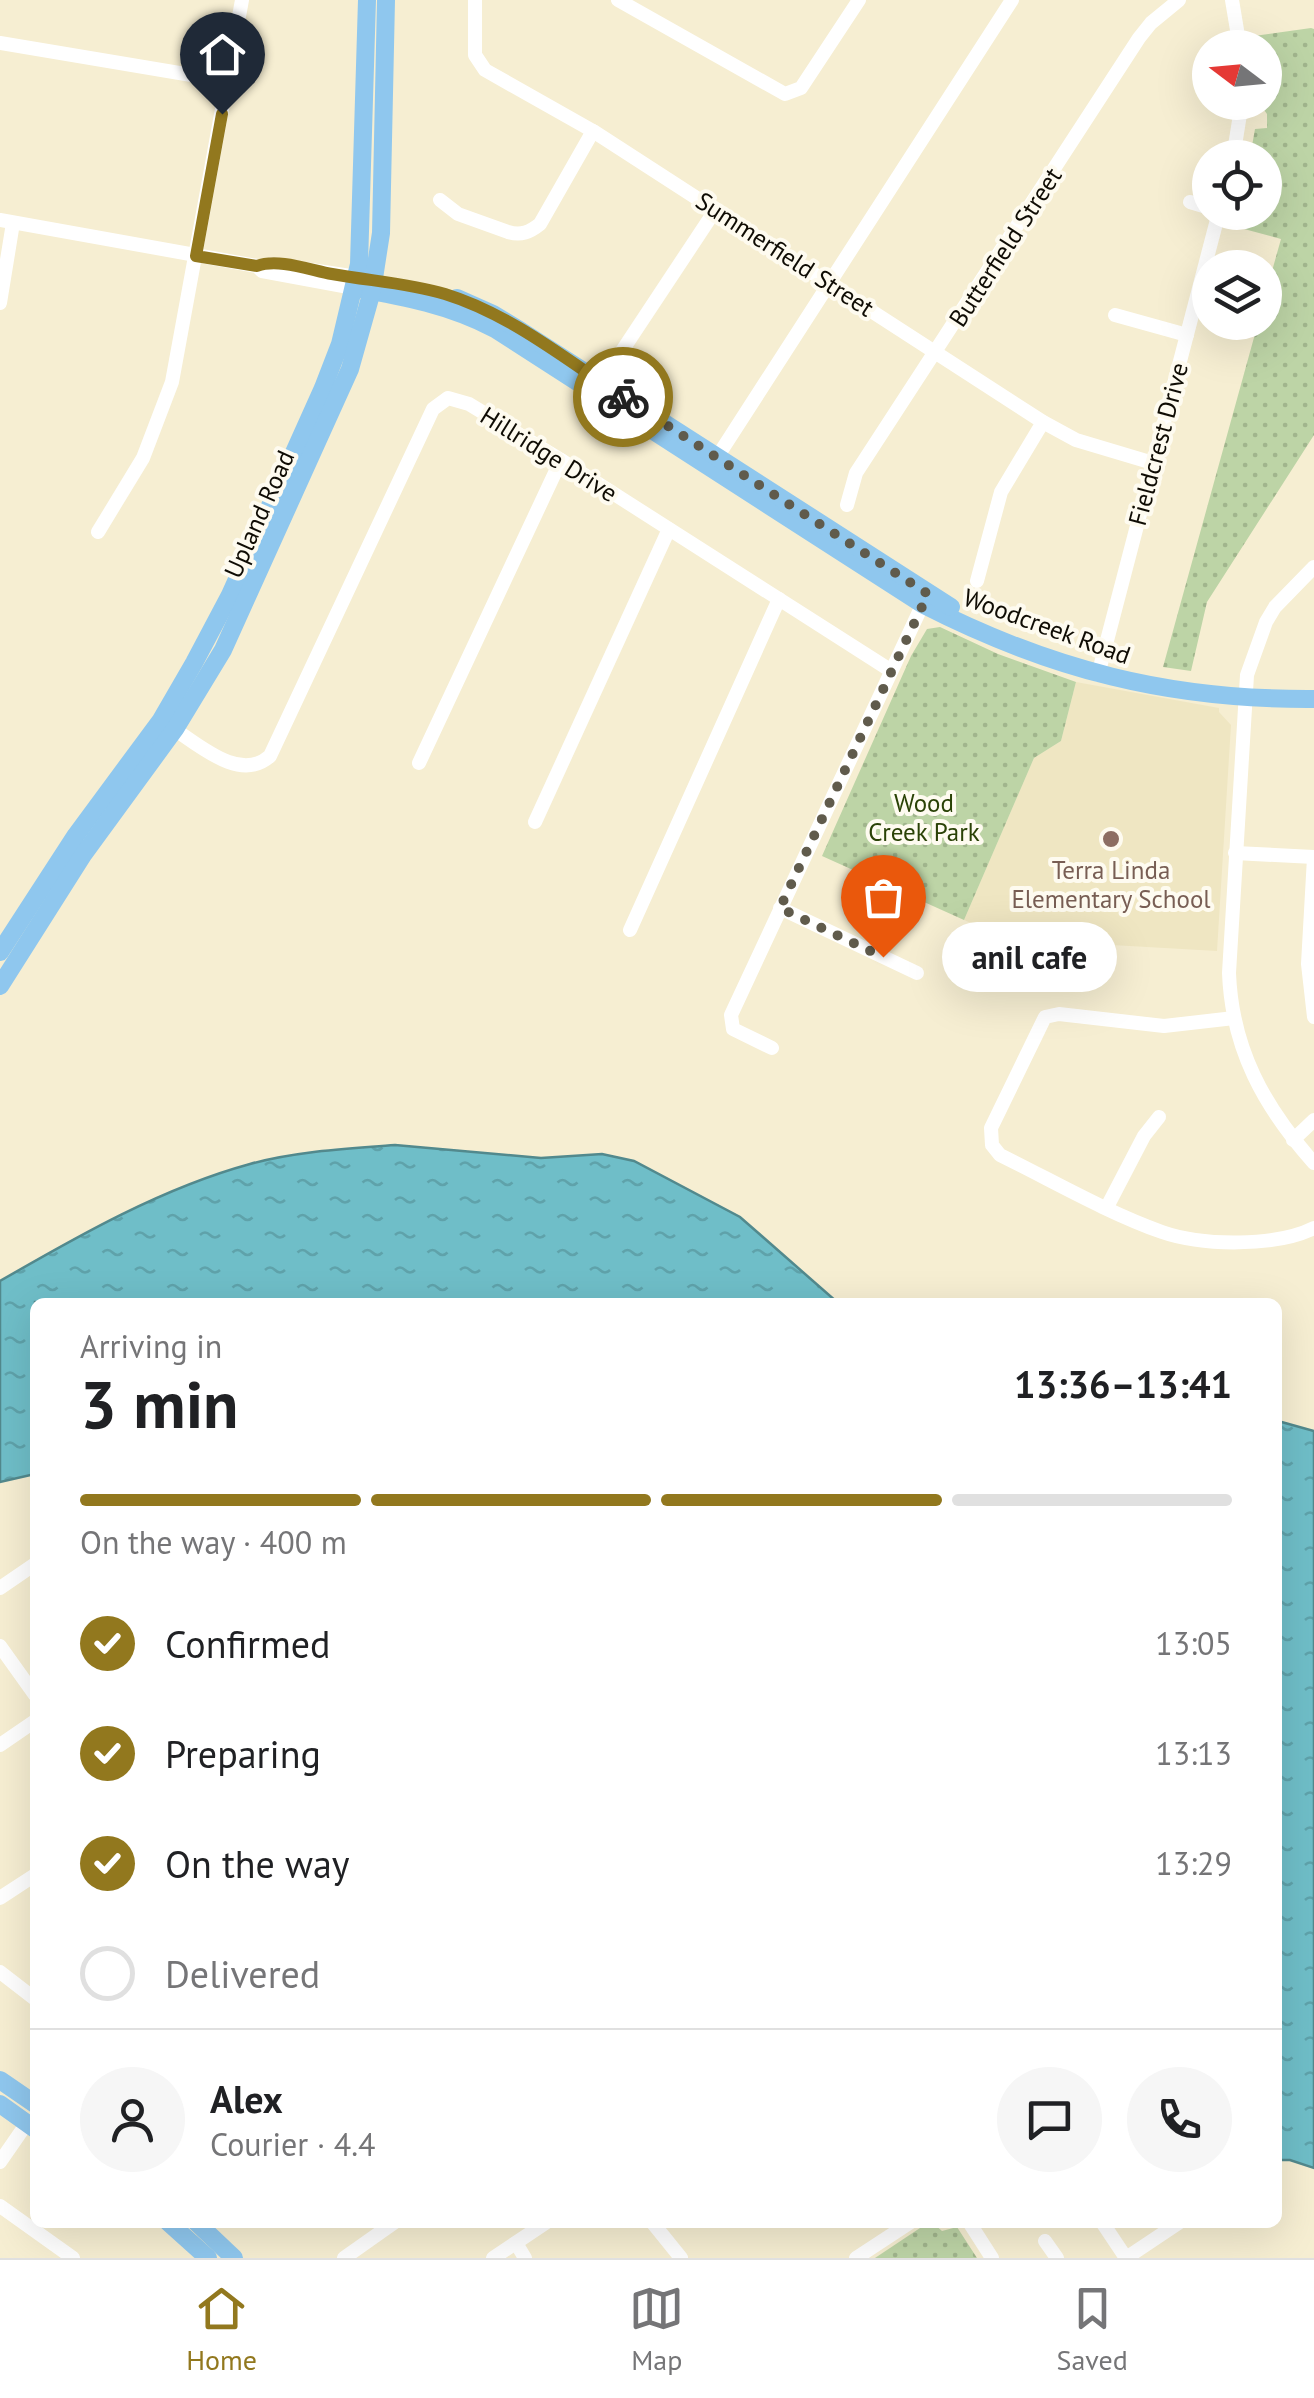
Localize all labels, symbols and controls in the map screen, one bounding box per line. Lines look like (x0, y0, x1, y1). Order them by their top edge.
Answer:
pin (180, 12, 265, 115)
icon: home (195, 27, 250, 82)
north arrow (1192, 30, 1282, 120)
map controls (1192, 30, 1282, 340)
button: locate (1192, 140, 1282, 230)
street label: Butterfield Street (942, 161, 1069, 333)
street label: Summerfield Street (690, 184, 881, 324)
button: layers (1192, 250, 1282, 340)
courier (573, 347, 673, 447)
street label: Fieldcrest Drive (1121, 359, 1195, 529)
icon: bike (596, 370, 651, 425)
street label: Hillridge Drive (475, 399, 623, 509)
street label: Upland Road (217, 445, 301, 583)
street label: Woodcreek Road (959, 581, 1135, 671)
park label: Wood Creek Park (868, 787, 980, 848)
marker: Terra Linda Elementary School (1100, 828, 1122, 850)
place label: Terra Linda Elementary School (1011, 854, 1211, 915)
pin (841, 855, 926, 958)
icon: bag (856, 870, 911, 925)
callout: anil cafe (943, 922, 1118, 992)
text: anil cafe (972, 936, 1087, 978)
text: Arriving in (80, 1325, 222, 1367)
text: 13:36–13:41 (1014, 1359, 1232, 1408)
text: 3 min (80, 1362, 239, 1446)
text: On the way · 400 m (80, 1521, 347, 1563)
icon: check (80, 1616, 135, 1671)
text: Confirmed (165, 1619, 331, 1668)
text: 13:05 (1155, 1622, 1232, 1664)
icon: check (80, 1726, 135, 1781)
text: Preparing (165, 1729, 321, 1778)
text: 13:13 (1155, 1732, 1232, 1774)
icon: check (80, 1836, 135, 1891)
text: On the way (165, 1839, 350, 1888)
text: 13:29 (1155, 1842, 1232, 1884)
text: Delivered (165, 1949, 320, 1998)
button: person (80, 2067, 185, 2172)
button: chat (997, 2067, 1102, 2172)
button: phone (1127, 2067, 1232, 2172)
text: Alex (210, 2074, 283, 2123)
text: Courier · 4.4 (210, 2123, 376, 2165)
tab: Home (186, 2281, 257, 2378)
tab: Map (629, 2281, 684, 2378)
tab: Saved (1057, 2281, 1128, 2378)

